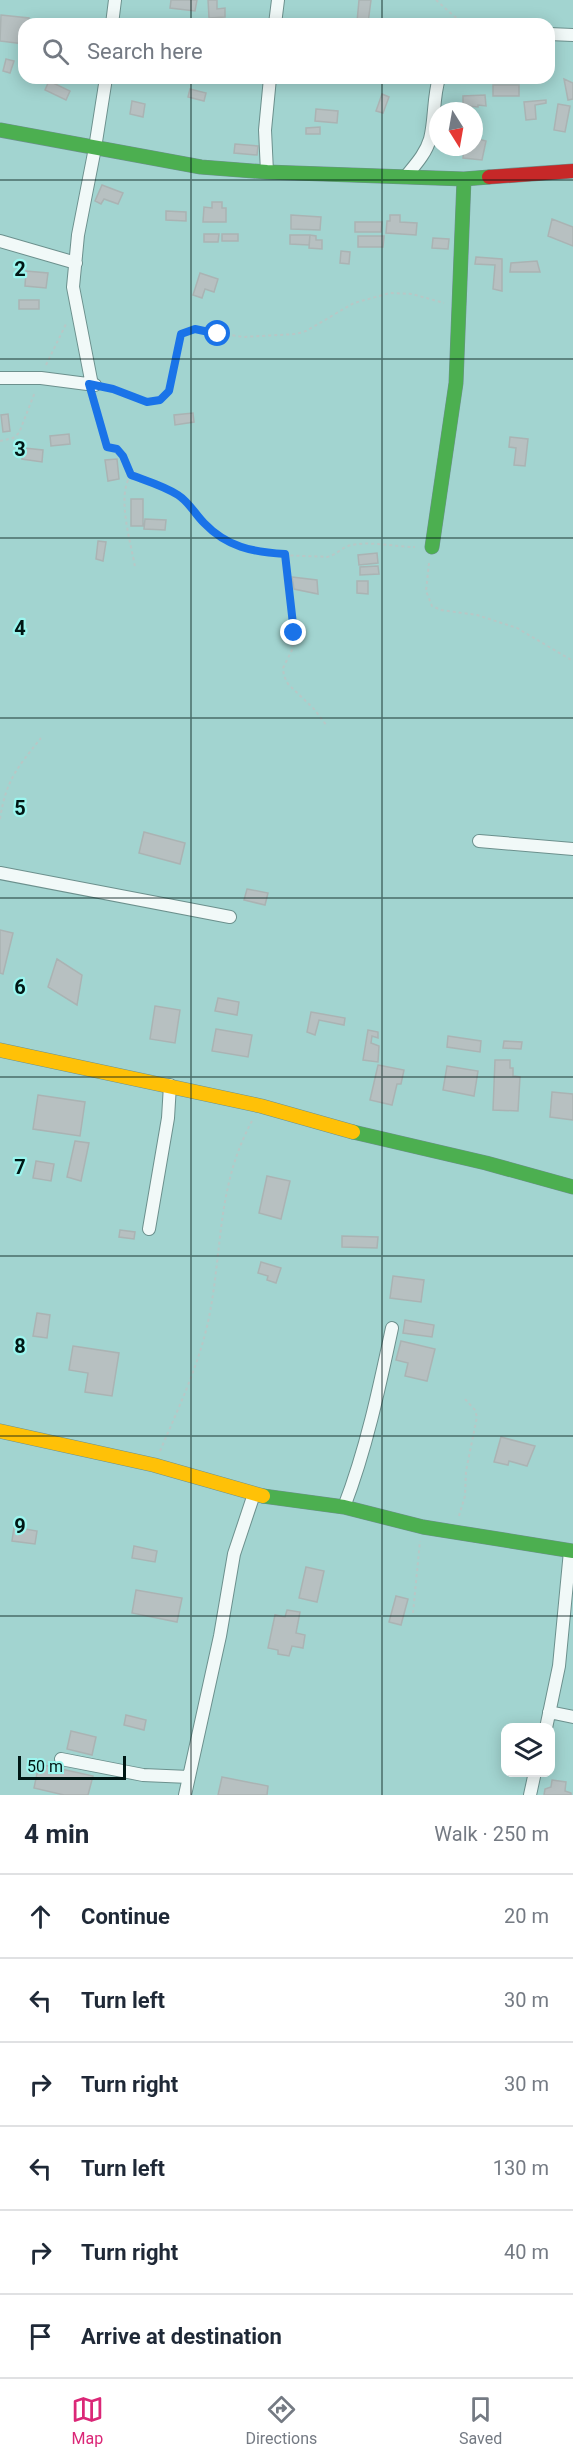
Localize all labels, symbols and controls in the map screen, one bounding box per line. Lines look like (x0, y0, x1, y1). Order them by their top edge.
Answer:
search box (18, 18, 555, 84)
icon: search (39, 35, 72, 68)
text: Search here (87, 39, 203, 64)
north arrow (429, 102, 483, 156)
text: 2 (14, 257, 26, 281)
route start (204, 320, 230, 346)
text: 3 (14, 437, 26, 461)
text: 4 (14, 616, 26, 640)
route end (280, 619, 306, 645)
text: 5 (14, 796, 26, 820)
text: 6 (14, 975, 26, 999)
text: 7 (14, 1155, 26, 1179)
text: 8 (14, 1334, 26, 1358)
text: 9 (14, 1514, 26, 1538)
map controls (501, 1723, 555, 1777)
button: layers (501, 1723, 555, 1777)
scale bar (18, 1753, 126, 1780)
text: 50 m (27, 1757, 63, 1776)
text: 4 min (24, 1819, 89, 1849)
text: Walk · 250 m (434, 1822, 549, 1846)
icon: ahead (24, 1900, 57, 1933)
text: Continue (81, 1904, 170, 1929)
text: 20 m (504, 1904, 549, 1928)
icon: left (24, 1984, 57, 2017)
text: Turn left (81, 1988, 165, 2013)
text: 30 m (504, 1988, 549, 2012)
icon: right (24, 2068, 57, 2101)
text: Turn right (81, 2072, 178, 2097)
text: 30 m (504, 2072, 549, 2096)
icon: left (24, 2152, 57, 2185)
text: Turn left (81, 2156, 165, 2181)
text: 130 m (493, 2156, 549, 2180)
icon: right (24, 2236, 57, 2269)
text: Turn right (81, 2240, 178, 2265)
text: 40 m (504, 2240, 549, 2264)
icon: arrive (24, 2320, 57, 2353)
text: Arrive at destination (81, 2324, 282, 2349)
tab: Map (71, 2393, 104, 2448)
tab: Directions (245, 2393, 317, 2448)
tab: Saved (459, 2393, 502, 2448)

